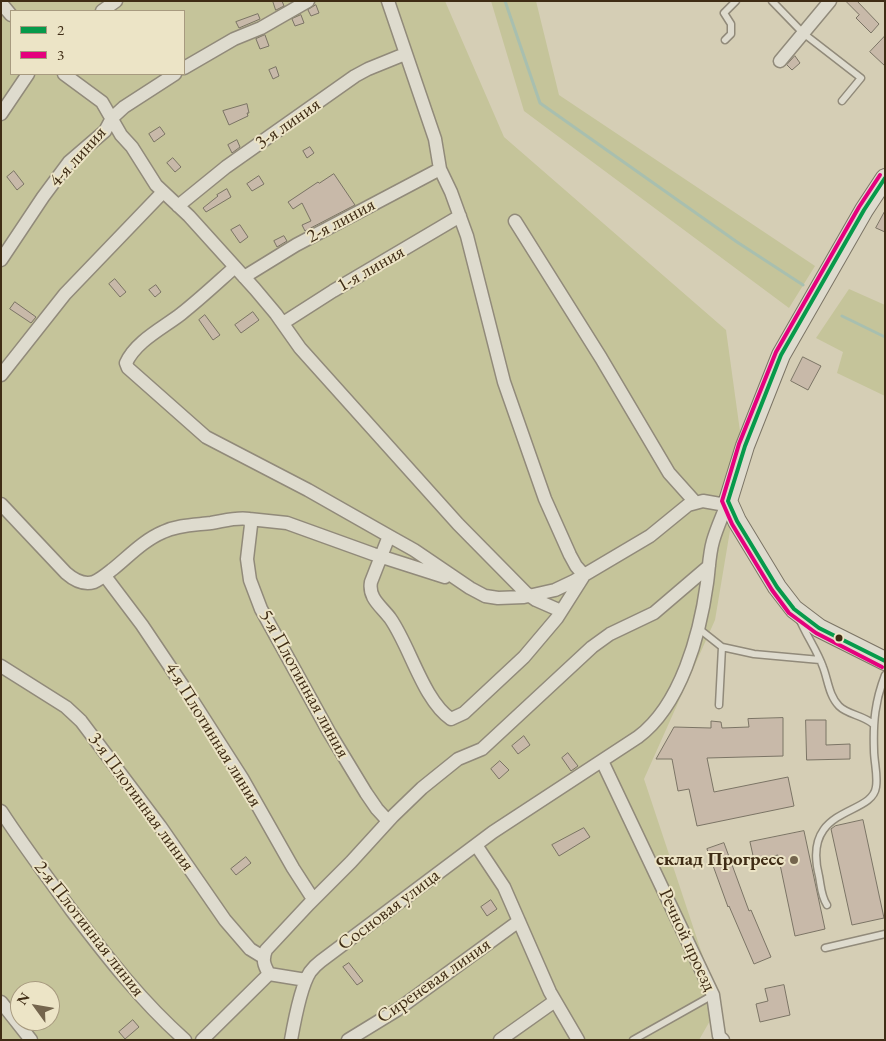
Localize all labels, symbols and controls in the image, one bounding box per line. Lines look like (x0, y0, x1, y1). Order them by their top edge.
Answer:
legend (10, 10, 185, 75)
text: 2 (57, 20, 64, 39)
text: 3 (57, 45, 64, 64)
street label: 3-я линия (251, 93, 325, 155)
street label: 4-я линия (45, 122, 111, 192)
street label: 2-я линия (303, 194, 379, 248)
street label: 1-я линия (333, 241, 409, 297)
street label: 5-я Плотинная линия (254, 606, 354, 762)
unlabelled marker (834, 633, 844, 643)
street label: 4-я Плотинная линия (159, 659, 267, 811)
street label: 3-я Плотинная линия (83, 728, 199, 876)
place label: склад Прогресс (656, 849, 784, 871)
marker: склад Прогресс (788, 854, 800, 866)
street label: 2-я Плотинная линия (29, 857, 149, 1001)
street label: Сосновая улица (333, 864, 445, 956)
street label: Речной проезд (653, 885, 721, 995)
street label: Сиреневая линия (373, 933, 495, 1029)
north arrow (10, 981, 60, 1031)
text: N (12, 989, 34, 1008)

